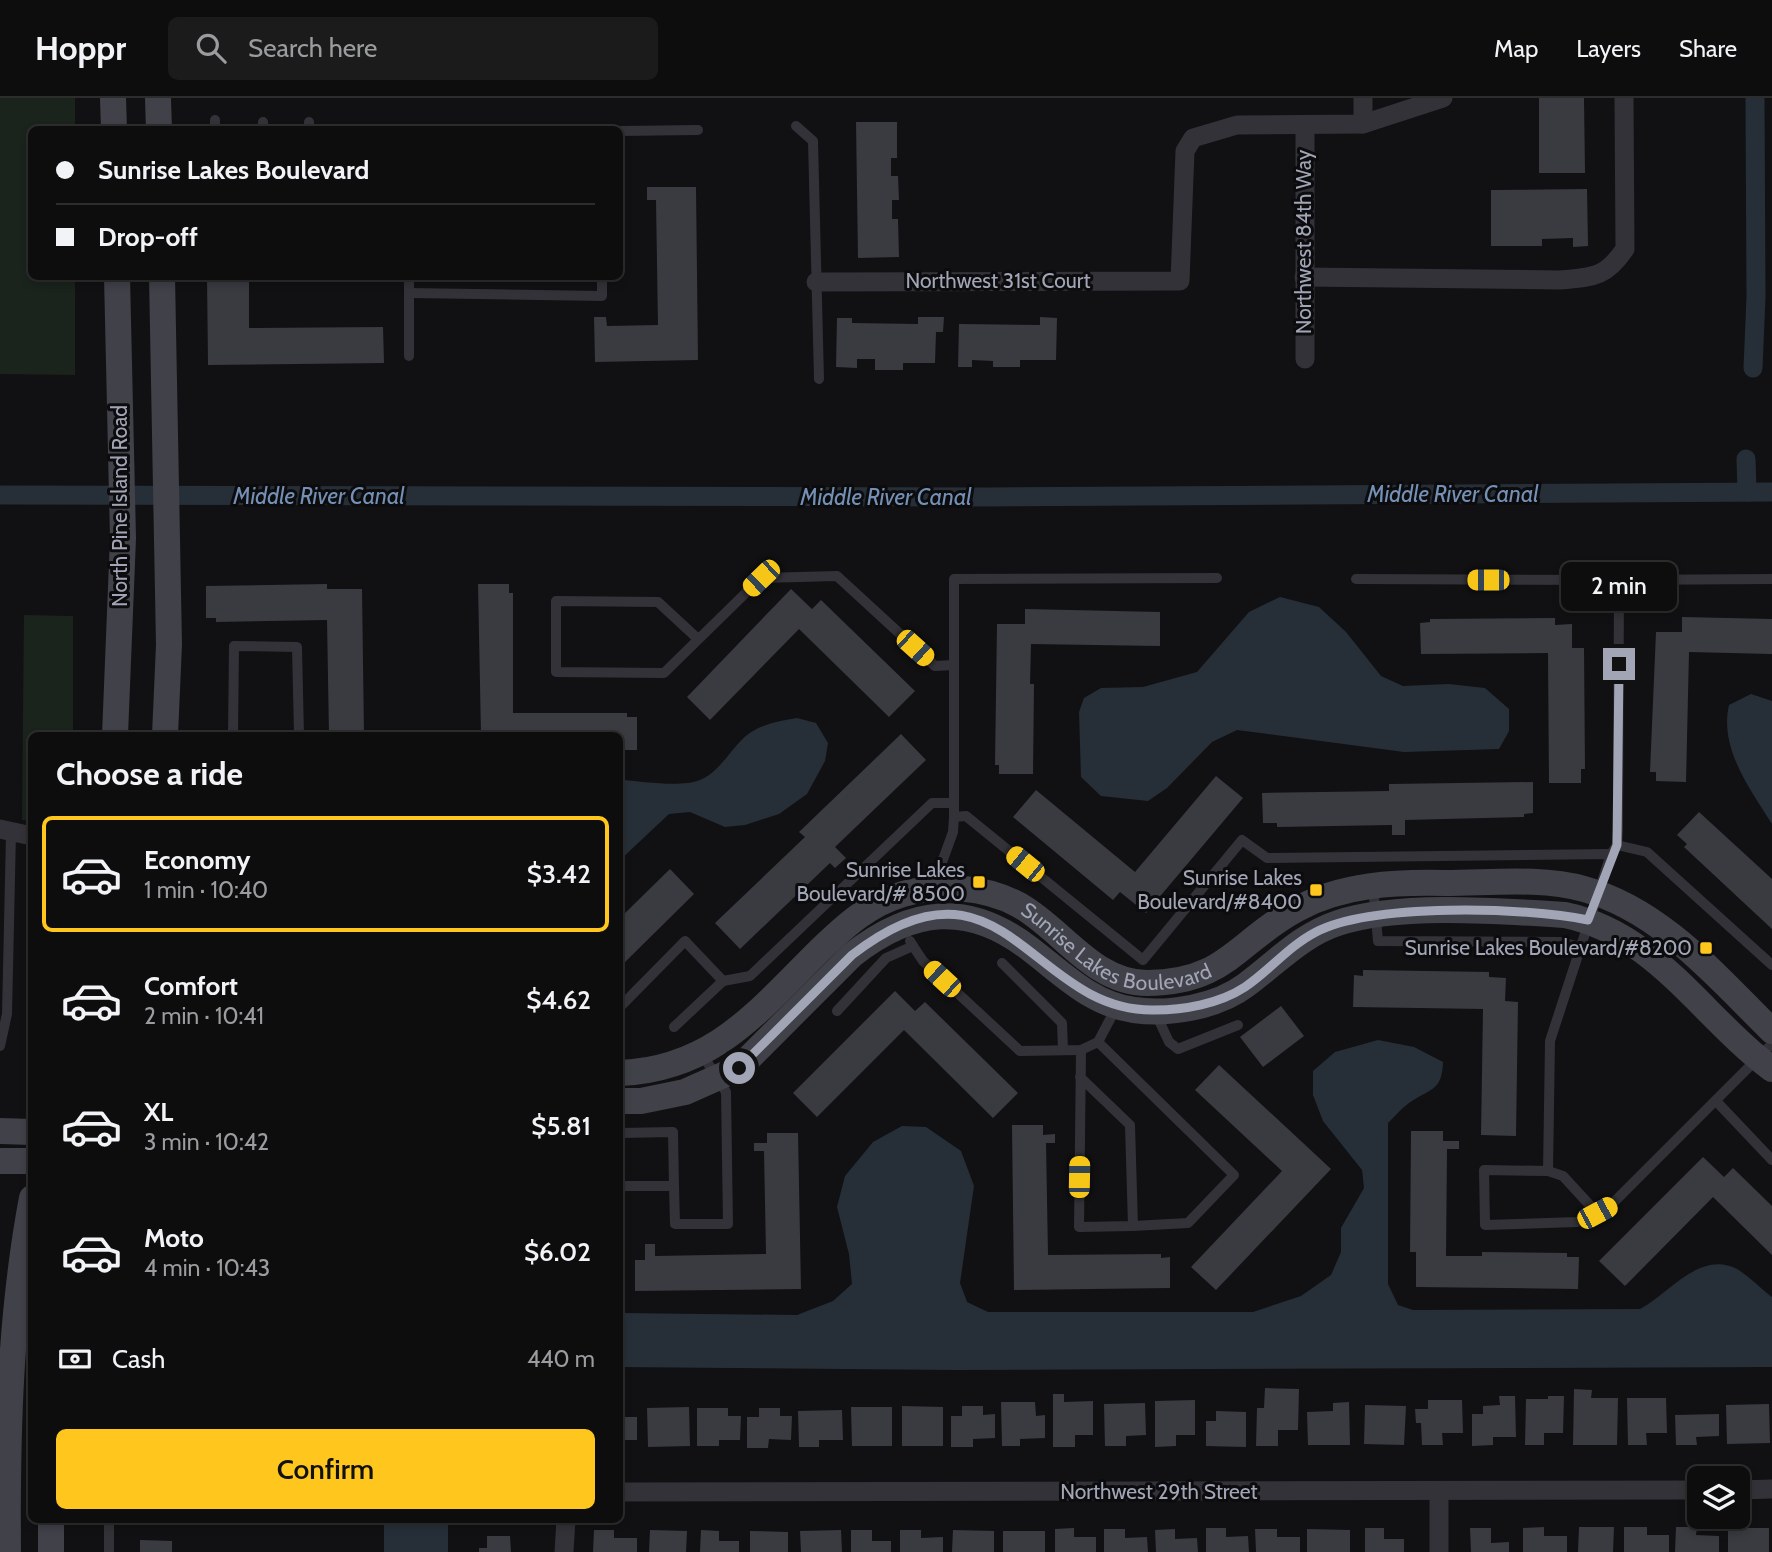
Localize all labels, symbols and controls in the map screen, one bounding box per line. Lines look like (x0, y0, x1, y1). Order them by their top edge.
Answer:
search box (168, 17, 658, 80)
text: Hoppr (35, 28, 126, 68)
icon: search (192, 29, 230, 67)
text: Search here (248, 32, 377, 64)
text: Map (1494, 34, 1538, 63)
text: Layers (1576, 34, 1641, 63)
text: Share (1679, 34, 1737, 63)
street label: Northwest 84th Way (1291, 149, 1316, 334)
text: Sunrise Lakes Boulevard (98, 154, 369, 186)
text: Drop-off (98, 221, 198, 253)
street label: Northwest 31st Court (906, 268, 1090, 293)
street label: North Pine Island Road (107, 405, 132, 607)
water label: Middle River Canal (1366, 480, 1539, 508)
water label: Middle River Canal (232, 482, 405, 510)
water label: Middle River Canal (799, 483, 972, 511)
car (739, 556, 784, 600)
callout: 2 min (1561, 562, 1677, 612)
car (1468, 570, 1510, 591)
text: 2 min (1591, 572, 1647, 600)
car (893, 626, 938, 670)
route end (1603, 648, 1635, 680)
text: Choose a ride (56, 754, 243, 793)
icon: car (60, 843, 123, 906)
car (1003, 843, 1048, 885)
text: Economy (144, 844, 250, 876)
place label: Sunrise Lakes Boulevard/# 8500 (796, 857, 965, 906)
text: $3.42 (527, 858, 591, 890)
place label: Sunrise Lakes Boulevard/#8400 (1137, 865, 1302, 914)
marker: Sunrise Lakes Boulevard/# 8500 (971, 874, 987, 890)
text: 1 min · 10:40 (144, 876, 268, 904)
marker: Sunrise Lakes Boulevard/#8400 (1308, 882, 1324, 898)
street label: Sunrise Lakes Boulevard (1017, 897, 1215, 995)
place label: Sunrise Lakes Boulevard/#8200 (1405, 935, 1692, 960)
marker: Sunrise Lakes Boulevard/#8200 (1698, 940, 1714, 956)
car (920, 957, 965, 1001)
icon: car (60, 969, 123, 1032)
text: Comfort (144, 970, 238, 1002)
text: $4.62 (526, 984, 591, 1016)
text: 2 min · 10:41 (144, 1002, 264, 1030)
route start (723, 1052, 755, 1084)
icon: car (60, 1095, 123, 1158)
text: XL (144, 1096, 173, 1128)
text: $5.81 (531, 1110, 591, 1142)
text: 3 min · 10:42 (144, 1128, 269, 1156)
car (1069, 1156, 1090, 1198)
car (1574, 1194, 1621, 1232)
icon: car (60, 1221, 123, 1284)
text: Moto (144, 1222, 204, 1254)
text: $6.02 (524, 1236, 591, 1268)
text: 4 min · 10:43 (144, 1254, 270, 1282)
icon: cash (56, 1340, 94, 1378)
text: Cash (112, 1343, 165, 1375)
text: 440 m (527, 1345, 595, 1373)
button: Confirm (56, 1429, 595, 1509)
map controls (1687, 1466, 1750, 1529)
button: layers (1687, 1466, 1750, 1529)
street label: Northwest 29th Street (1060, 1479, 1258, 1504)

